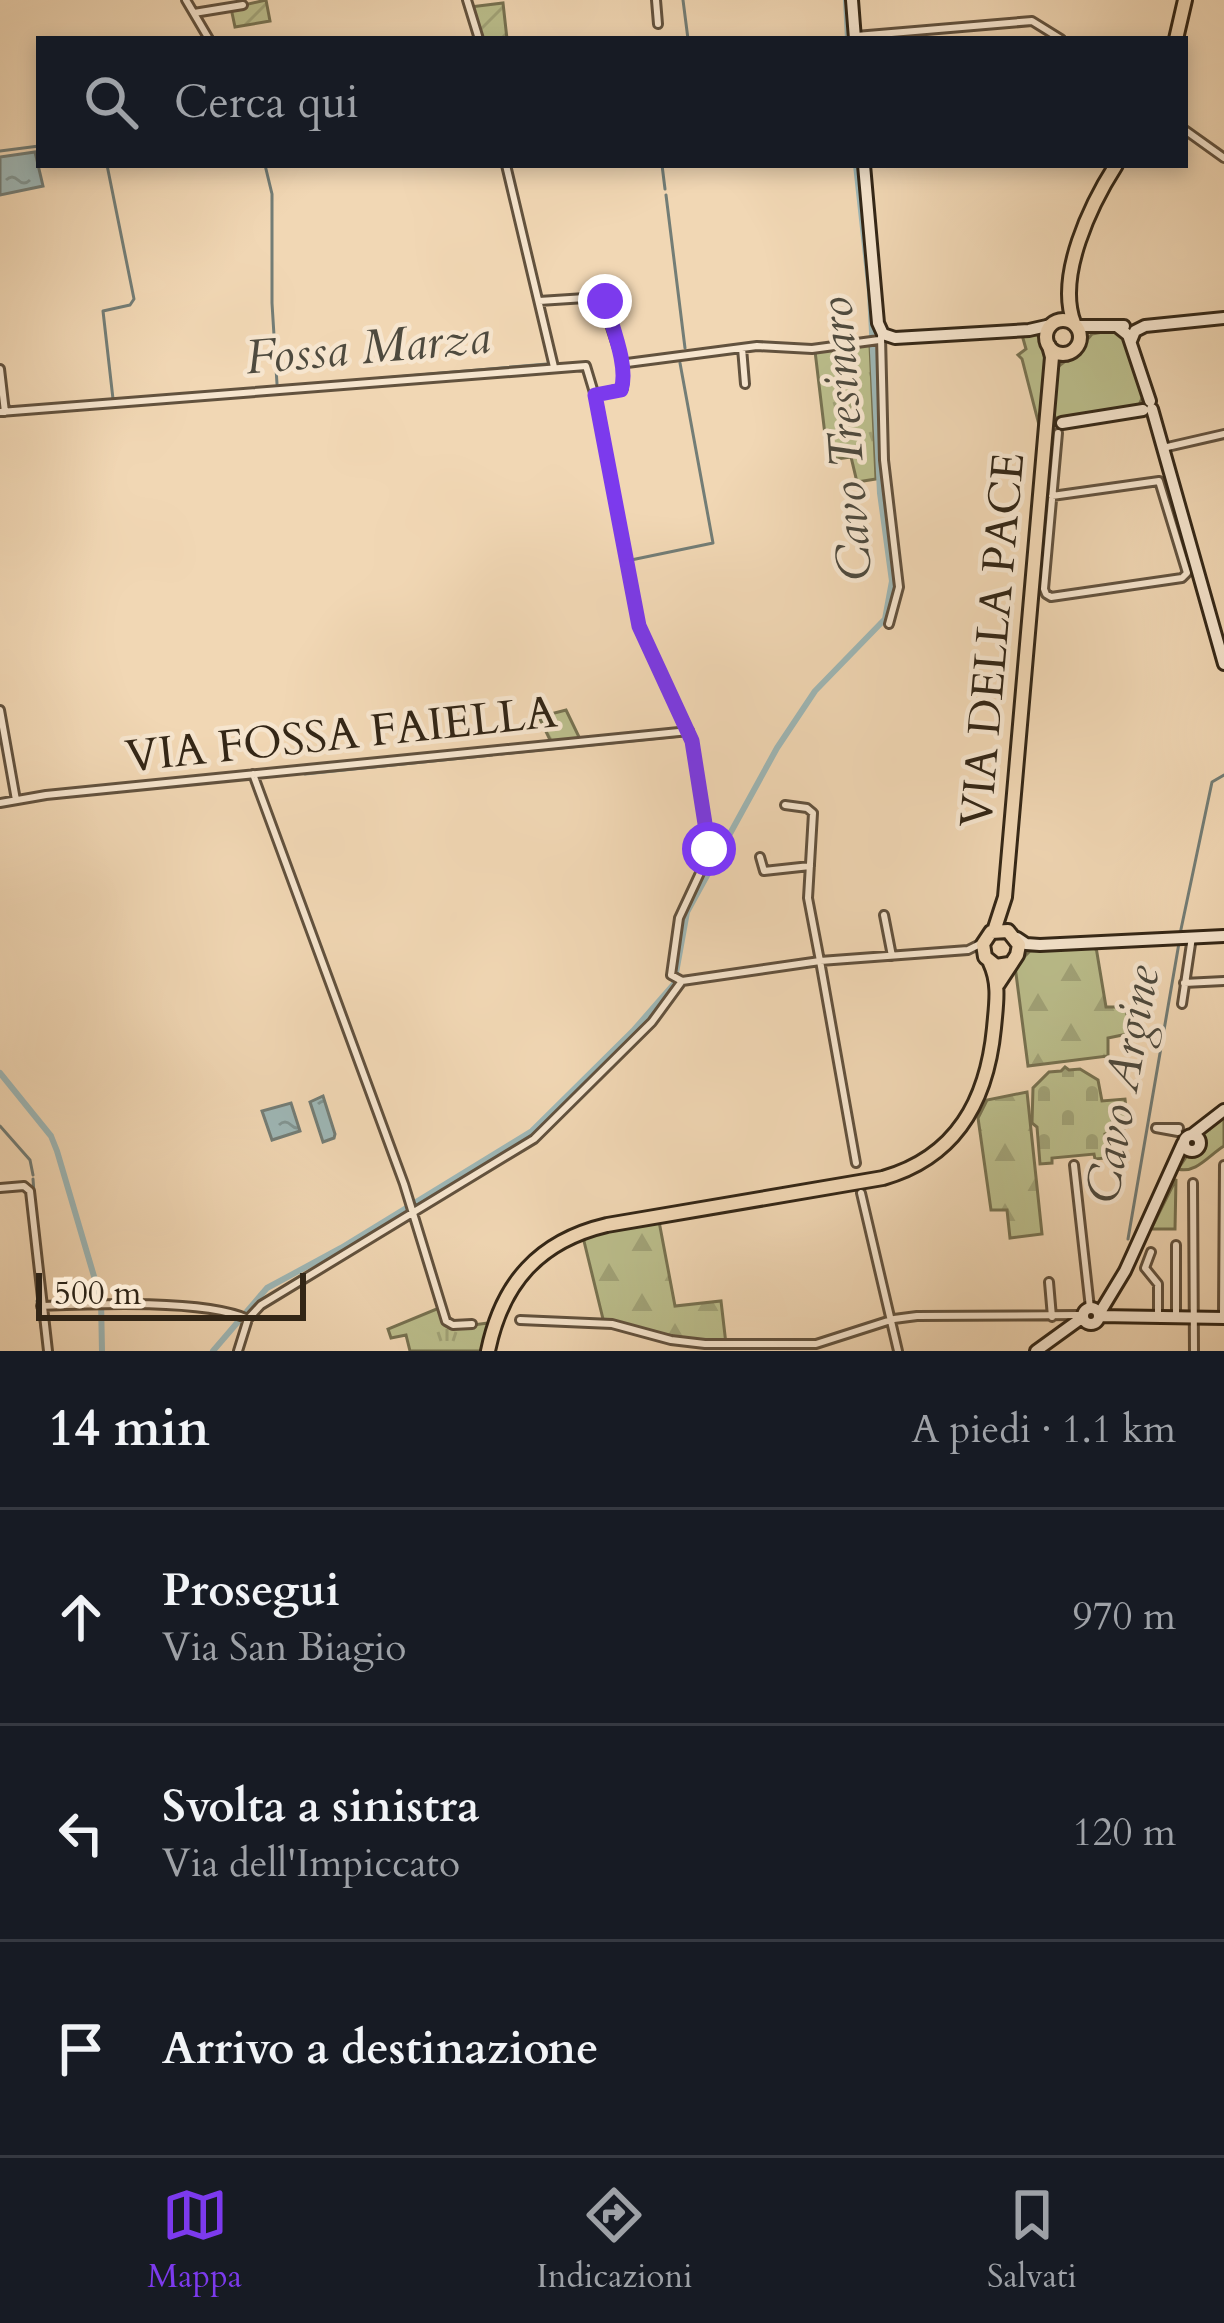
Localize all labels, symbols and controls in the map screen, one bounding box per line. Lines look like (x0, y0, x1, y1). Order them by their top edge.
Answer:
search box (36, 36, 1188, 168)
icon: search (78, 69, 144, 135)
text: Cerca qui (174, 72, 359, 133)
route end (578, 274, 632, 328)
water label: Cavo Tresinaro (803, 295, 888, 583)
water label: Fossa Marza (243, 304, 493, 391)
street label: VIA DELLA PACE (946, 450, 1039, 830)
street label: VIA FOSSA FAIELLA (122, 682, 560, 787)
route start (682, 822, 736, 876)
water label: Cavo Argine (1070, 960, 1175, 1208)
scale bar (36, 1267, 306, 1320)
text: 500 m (54, 1271, 141, 1316)
text: 14 min (48, 1394, 210, 1464)
text: A piedi · 1.1 km (912, 1403, 1176, 1456)
text: Prosegui (162, 1560, 340, 1621)
icon: ahead (48, 1584, 114, 1650)
text: 970 m (1073, 1590, 1176, 1643)
text: Via San Biagio (162, 1621, 406, 1674)
text: Svolta a sinistra (162, 1776, 480, 1837)
icon: left (48, 1800, 114, 1866)
text: 120 m (1073, 1806, 1176, 1859)
text: Via dell'Impiccato (162, 1837, 460, 1890)
icon: arrive (48, 2016, 114, 2082)
text: Arrivo a destinazione (162, 2018, 599, 2079)
tab: Mappa (147, 2182, 242, 2299)
tab: Indicazioni (536, 2182, 692, 2299)
tab: Salvati (987, 2182, 1077, 2299)

